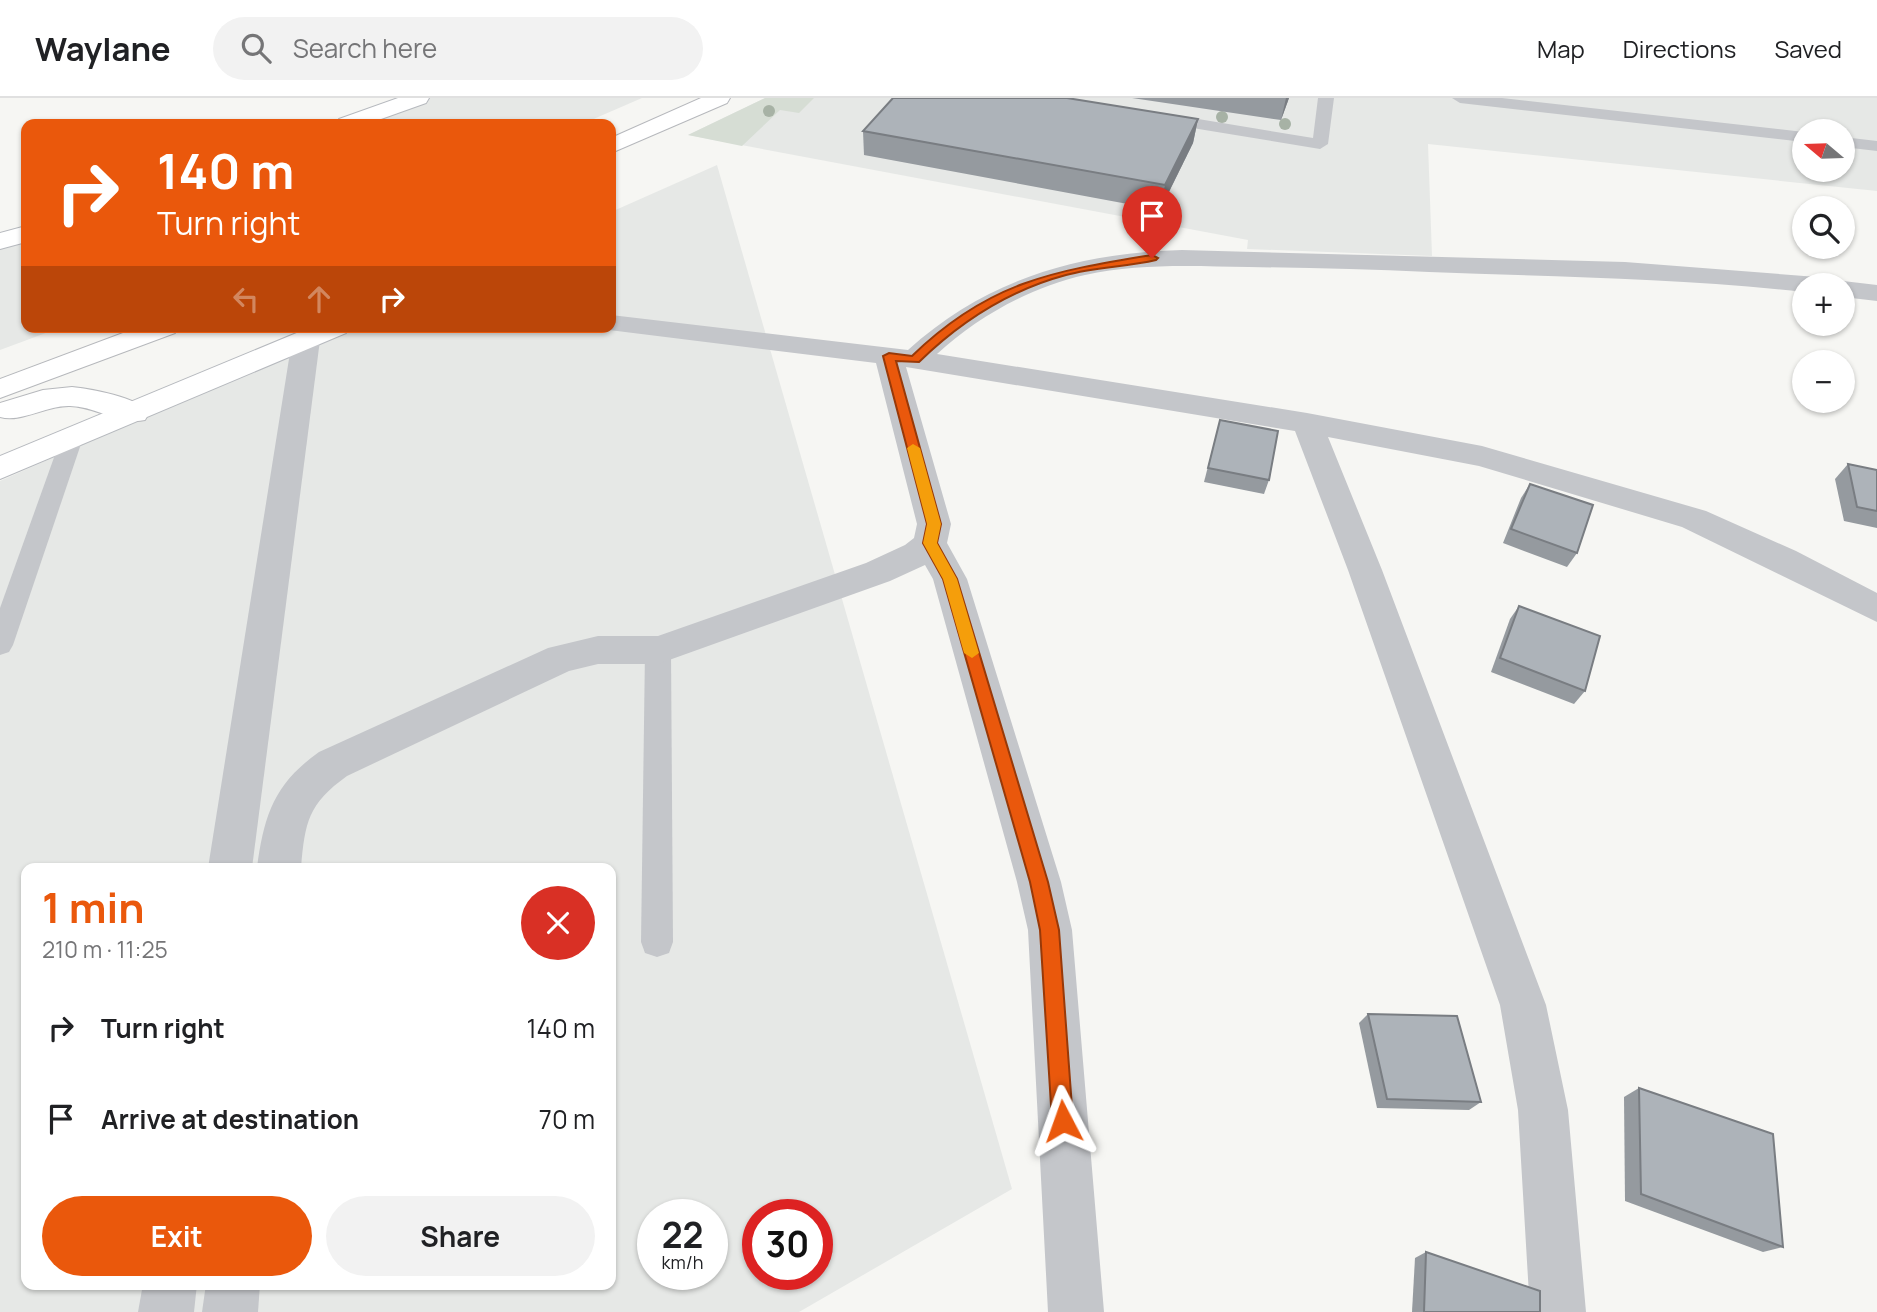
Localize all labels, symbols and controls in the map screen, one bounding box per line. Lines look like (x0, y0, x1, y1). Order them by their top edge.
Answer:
search box (213, 17, 703, 80)
text: Waylane (35, 26, 171, 71)
icon: search (237, 29, 275, 67)
text: Search here (293, 30, 437, 66)
text: Map (1537, 32, 1585, 65)
text: Directions (1623, 32, 1736, 65)
text: Saved (1774, 32, 1842, 65)
north arrow (1792, 119, 1855, 182)
map controls (1792, 119, 1855, 413)
text: 140 m (157, 137, 294, 204)
icon: right (42, 147, 133, 238)
pin (1122, 186, 1182, 258)
button: search (1792, 196, 1855, 259)
icon: arrive (1133, 197, 1171, 235)
text: Turn right (157, 201, 300, 245)
button: + (1792, 273, 1855, 336)
icon: left (227, 280, 265, 318)
icon: ahead (300, 280, 338, 318)
icon: right (373, 280, 411, 318)
button: − (1792, 350, 1855, 413)
text: 1 min (42, 878, 145, 936)
button: close (521, 886, 595, 960)
text: 210 m · 11:25 (42, 933, 168, 965)
icon: right (42, 1009, 80, 1047)
text: Turn right (101, 1010, 225, 1046)
text: 140 m (526, 1010, 595, 1046)
position arrow (1026, 1084, 1100, 1158)
icon: arrive (42, 1100, 80, 1138)
text: Arrive at destination (101, 1101, 359, 1137)
text: 70 m (539, 1101, 595, 1137)
button: Exit (42, 1196, 312, 1276)
button: Share (326, 1196, 595, 1276)
speed limit sign: 30 (742, 1199, 833, 1290)
text: 22 (662, 1211, 703, 1259)
text: km/h (662, 1250, 703, 1274)

